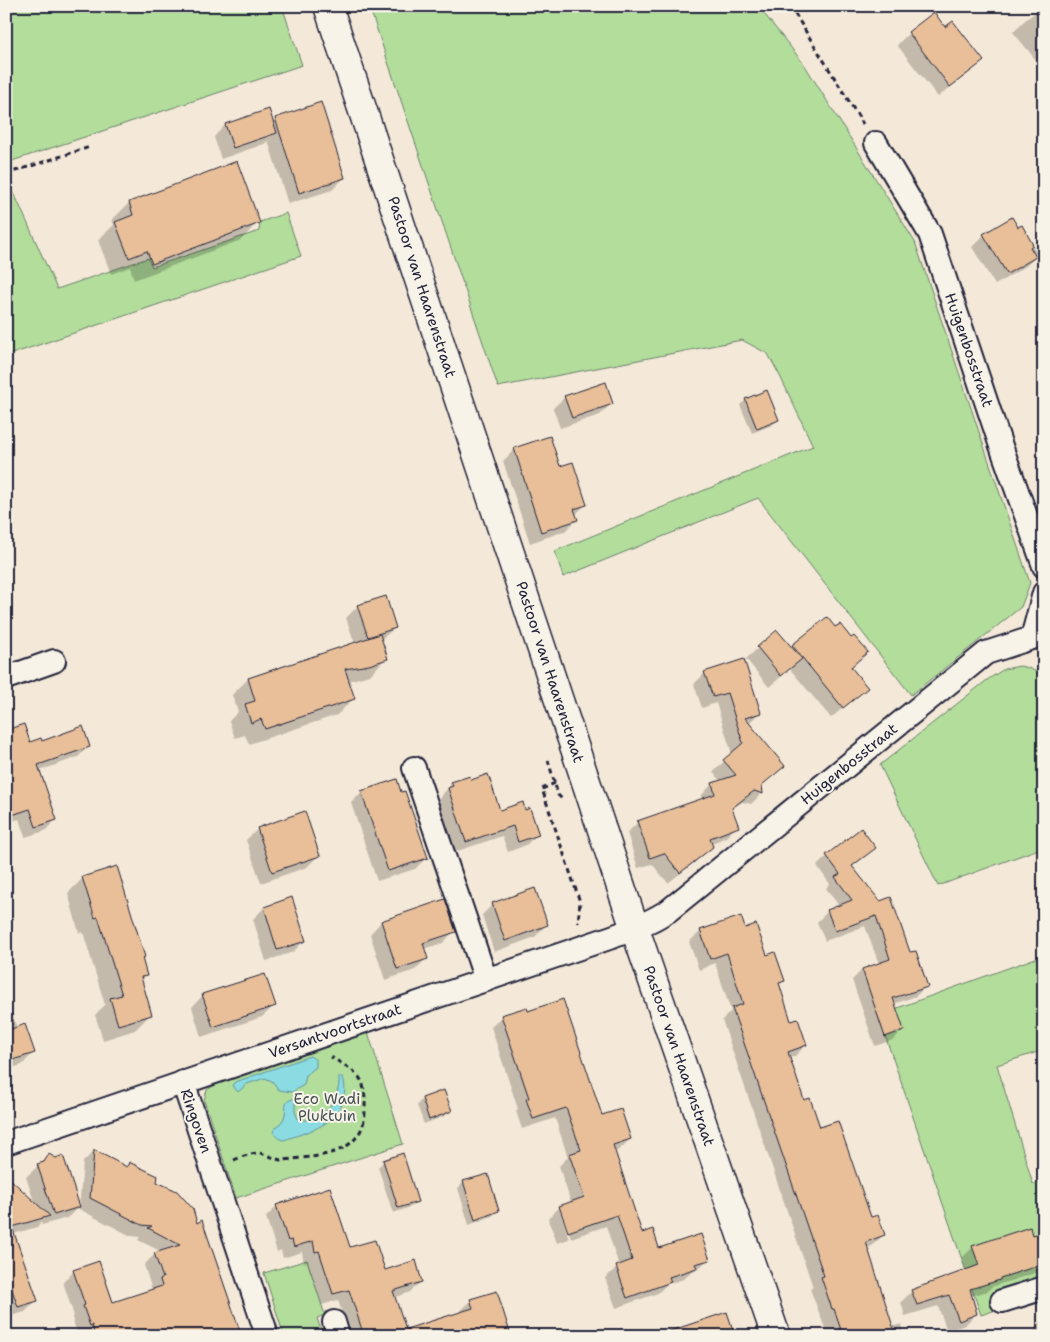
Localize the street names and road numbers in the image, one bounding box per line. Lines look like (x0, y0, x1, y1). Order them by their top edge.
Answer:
street label: Pastoor van Haarenstraat (383, 194, 461, 380)
street label: Huigenbosstraat (940, 290, 998, 410)
street label: Pastoor van Haarenstraat (511, 579, 589, 765)
street label: Huigenbosstraat (796, 719, 902, 809)
street label: Pastoor van Haarenstraat (639, 963, 719, 1149)
street label: Versantvoortstraat (266, 999, 404, 1063)
street label: Ringoven (176, 1086, 216, 1156)

